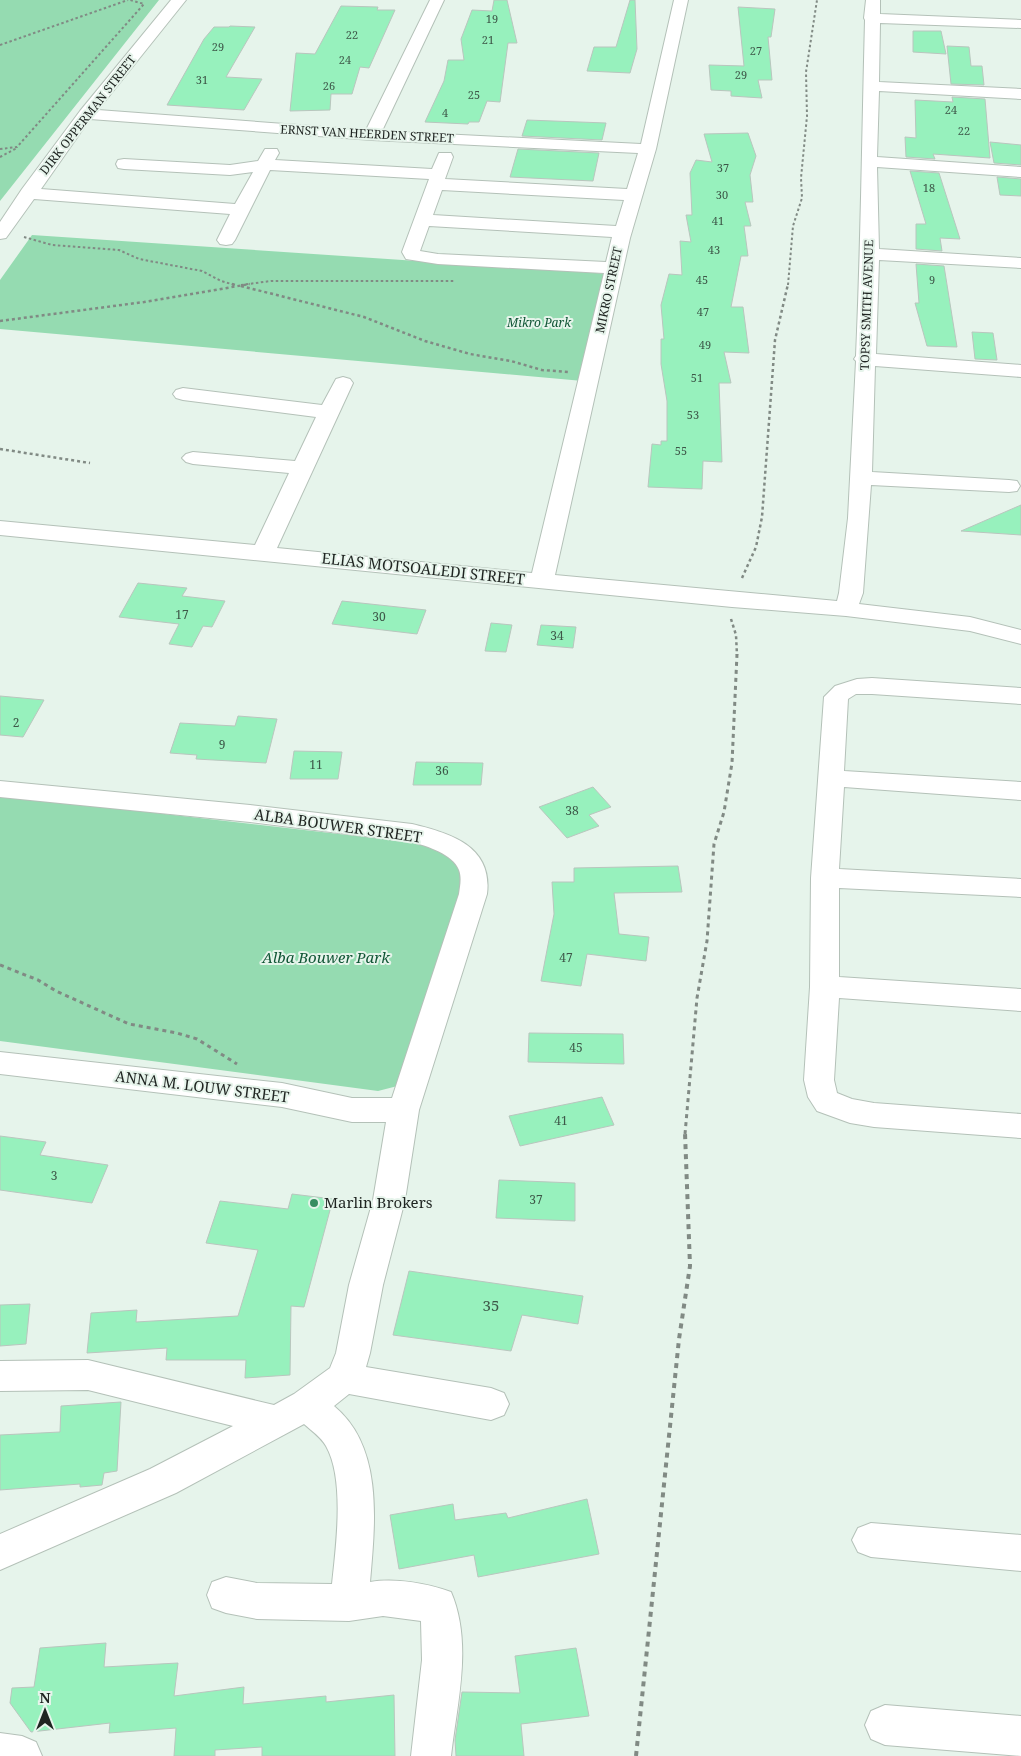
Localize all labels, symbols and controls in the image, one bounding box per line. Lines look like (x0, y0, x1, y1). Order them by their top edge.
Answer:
house number: 19 (486, 11, 498, 26)
house number: 22 (346, 27, 358, 42)
house number: 21 (482, 32, 494, 47)
house number: 29 (212, 39, 224, 54)
house number: 27 (750, 43, 762, 58)
street label: DIRK OPPERMAN STREET (36, 51, 140, 178)
house number: 24 (339, 52, 351, 67)
house number: 29 (735, 67, 747, 82)
house number: 31 (196, 72, 208, 87)
house number: 26 (323, 78, 335, 93)
house number: 25 (468, 87, 480, 102)
house number: 24 (945, 102, 957, 117)
house number: 4 (442, 105, 448, 120)
street label: ERNST VAN HEERDEN STREET (280, 120, 455, 147)
house number: 22 (958, 123, 970, 138)
house number: 37 (717, 160, 729, 175)
house number: 18 (923, 180, 935, 195)
house number: 30 (716, 187, 728, 202)
house number: 41 (712, 213, 724, 228)
street label: TOPSY SMITH AVENUE (856, 239, 877, 371)
house number: 43 (708, 242, 720, 257)
street label: MIKRO STREET (591, 245, 626, 334)
house number: 45 (696, 272, 708, 287)
house number: 9 (929, 272, 935, 287)
house number: 47 (697, 304, 709, 319)
park label: Mikro Park (506, 314, 572, 331)
house number: 49 (699, 337, 711, 352)
house number: 51 (691, 370, 703, 385)
house number: 53 (687, 407, 699, 422)
house number: 55 (675, 443, 687, 458)
street label: ELIAS MOTSOALEDI STREET (320, 547, 526, 589)
house number: 17 (175, 606, 189, 623)
house number: 30 (372, 608, 386, 625)
house number: 34 (550, 627, 564, 644)
house number: 2 (13, 714, 19, 731)
house number: 9 (219, 736, 225, 753)
house number: 11 (309, 756, 323, 773)
house number: 36 (435, 762, 449, 779)
house number: 38 (565, 802, 579, 819)
street label: ALBA BOUWER STREET (253, 803, 423, 847)
park label: Alba Bouwer Park (261, 947, 390, 967)
house number: 47 (559, 949, 573, 966)
house number: 45 (569, 1039, 583, 1056)
street label: ANNA M. LOUW STREET (114, 1065, 290, 1107)
house number: 41 (554, 1112, 568, 1129)
house number: 3 (51, 1167, 58, 1184)
house number: 37 (529, 1191, 543, 1208)
place label: Marlin Brokers (324, 1192, 433, 1212)
marker: Marlin Brokers (308, 1197, 320, 1209)
house number: 35 (483, 1295, 499, 1315)
north arrow (20, 1686, 70, 1736)
text: N (39, 1688, 51, 1707)

